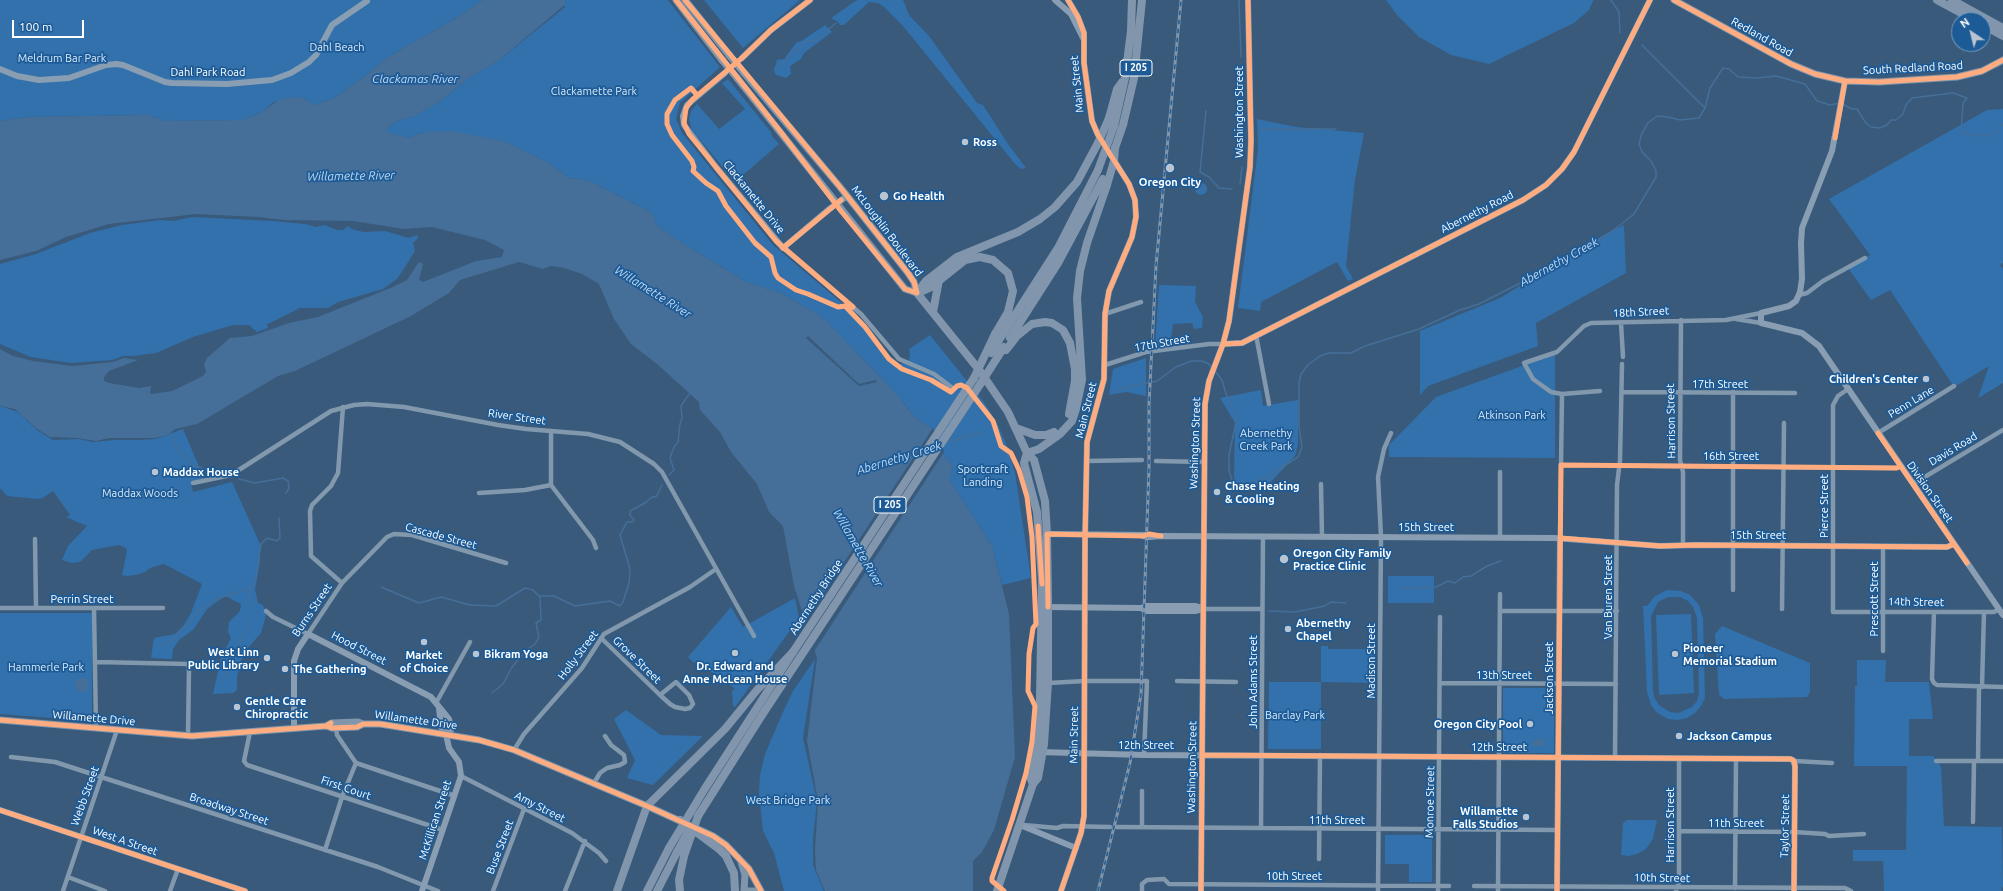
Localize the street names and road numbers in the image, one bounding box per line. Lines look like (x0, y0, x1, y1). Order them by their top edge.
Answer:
street label: Redland Road (1729, 15, 1795, 59)
street label: Main Street (1067, 55, 1087, 113)
street label: South Redland Road (1863, 59, 1963, 77)
road number: I 205 (1120, 60, 1152, 76)
street label: Dahl Park Road (171, 65, 245, 79)
street label: Washington Street (1232, 66, 1246, 158)
street label: Clackamette Drive (720, 158, 788, 236)
street label: McLoughlin Boulevard (849, 183, 925, 279)
street label: Abernethy Road (1438, 188, 1516, 236)
street label: 18th Street (1613, 304, 1669, 320)
street label: 17th Street (1133, 332, 1191, 354)
street label: 17th Street (1692, 377, 1748, 391)
street label: Main Street (1073, 381, 1099, 439)
street label: Harrison Street (1664, 383, 1678, 459)
street label: Penn Lane (1886, 383, 1936, 421)
street label: Washington Street (1187, 397, 1203, 489)
street label: River Street (487, 406, 547, 428)
street label: Davis Road (1926, 429, 1980, 469)
street label: 16th Street (1703, 449, 1759, 463)
street label: Division Street (1904, 459, 1956, 525)
street label: Pierce Street (1817, 474, 1831, 538)
road number: I 205 (874, 497, 906, 513)
street label: Cascade Street (404, 520, 478, 552)
street label: 15th Street (1398, 520, 1454, 534)
street label: 15th Street (1730, 528, 1786, 542)
street label: Van Buren Street (1601, 555, 1615, 639)
street label: Abernethy Bridge (787, 557, 845, 637)
street label: Prescott Street (1867, 562, 1881, 636)
street label: Burns Street (289, 581, 335, 639)
street label: Perrin Street (51, 592, 113, 606)
street label: 14th Street (1888, 595, 1944, 609)
street label: Madison Street (1364, 623, 1378, 699)
street label: Hood Street (329, 628, 389, 668)
street label: Holly Street (555, 628, 601, 682)
street label: Grove Street (610, 634, 664, 686)
street label: John Adams Street (1246, 635, 1260, 729)
street label: Jackson Street (1542, 642, 1556, 714)
street label: 13th Street (1476, 668, 1532, 682)
street label: Main Street (1067, 706, 1081, 764)
street label: Willamette Drive (52, 708, 136, 728)
street label: Willamette Drive (374, 708, 458, 732)
street label: Washington Street (1185, 721, 1199, 813)
street label: 12th Street (1118, 738, 1174, 752)
street label: 12th Street (1471, 740, 1527, 754)
street label: Webb Street (68, 765, 102, 827)
street label: Monroe Street (1423, 766, 1437, 838)
street label: First Court (319, 773, 373, 803)
street label: McKillican Street (416, 779, 454, 861)
street label: Harrison Street (1663, 787, 1677, 863)
street label: Amy Street (512, 789, 568, 825)
street label: Broadway Street (188, 790, 270, 828)
street label: Taylor Street (1778, 794, 1792, 858)
street label: 11th Street (1309, 813, 1365, 827)
street label: 11th Street (1708, 816, 1764, 830)
street label: Buse Street (484, 818, 516, 876)
street label: West A Street (91, 824, 159, 858)
street label: 10th Street (1266, 869, 1322, 883)
street label: 10th Street (1634, 871, 1690, 885)

